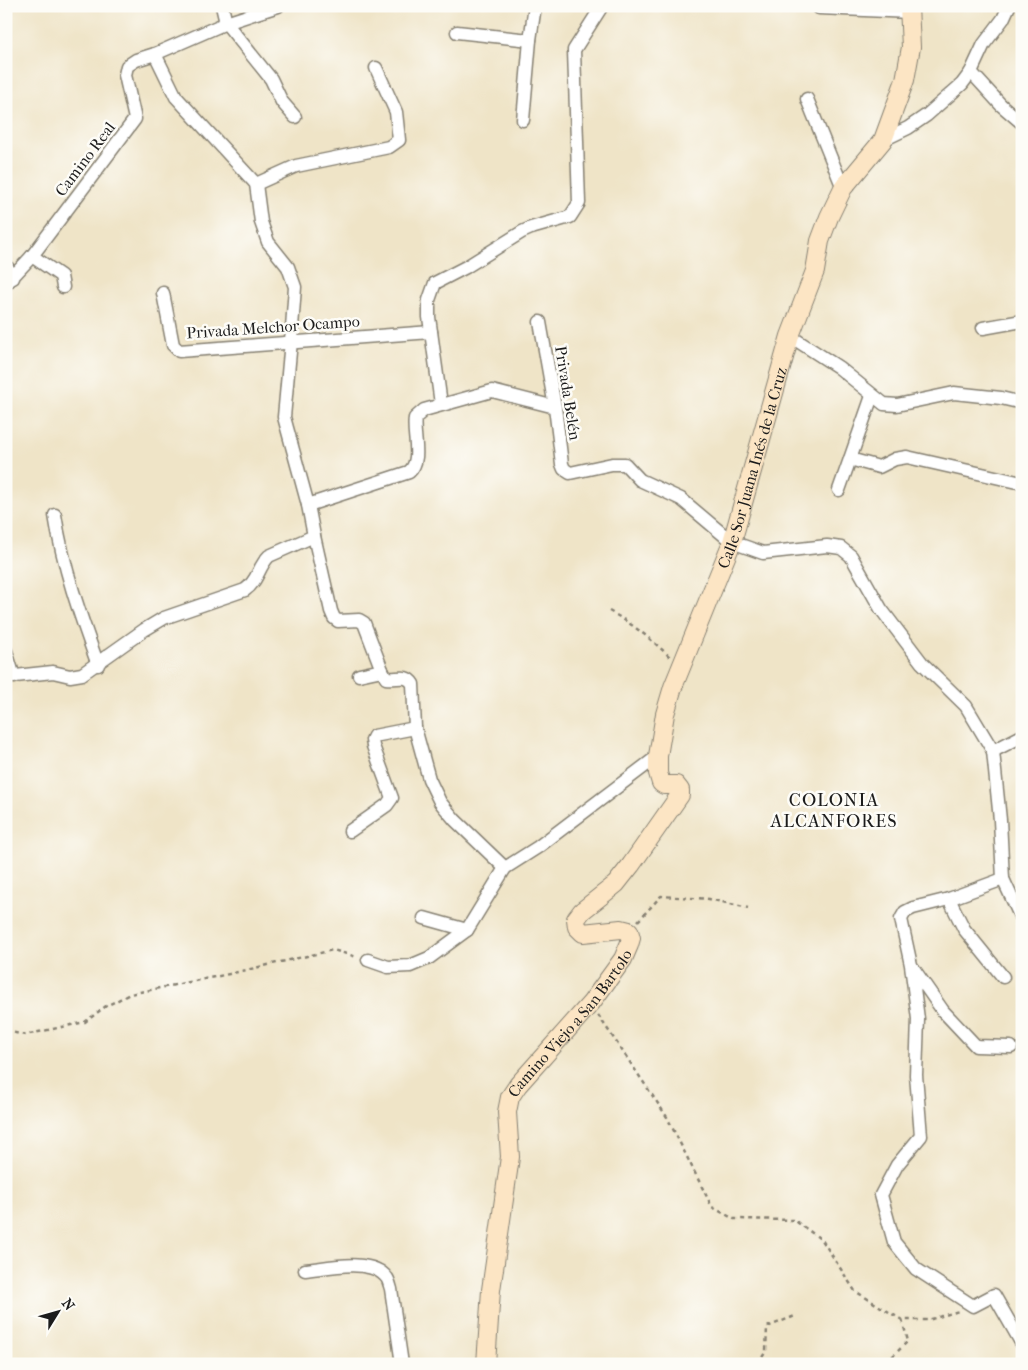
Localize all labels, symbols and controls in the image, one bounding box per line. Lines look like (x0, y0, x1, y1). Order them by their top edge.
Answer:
street label: Camino Real (51, 118, 119, 200)
street label: Privada Melchor Ocampo (186, 311, 360, 343)
street label: Privada Belén (551, 344, 585, 442)
street label: Calle Sor Juana Inés de la Cruz (713, 365, 790, 571)
district label: COLONIA ALCANFORES (769, 790, 898, 832)
street label: Camino Viejo a San Bartolo (503, 947, 635, 1100)
north arrow (32, 1288, 82, 1338)
text: N (58, 1295, 78, 1314)

